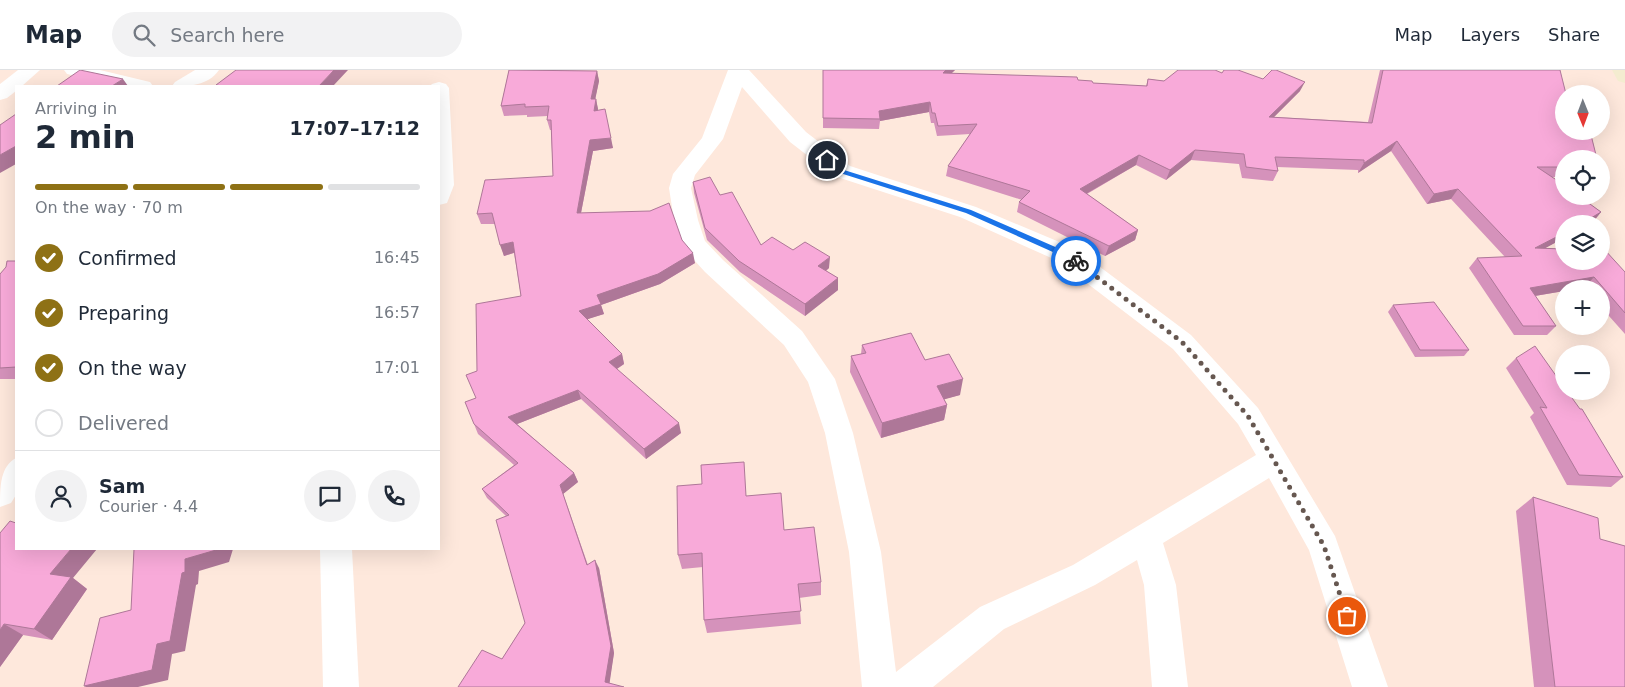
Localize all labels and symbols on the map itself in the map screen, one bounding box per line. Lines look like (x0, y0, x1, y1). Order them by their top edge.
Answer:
north arrow (1555, 85, 1610, 140)
pin (806, 139, 848, 181)
courier (1051, 236, 1101, 286)
pin (1326, 595, 1368, 637)

